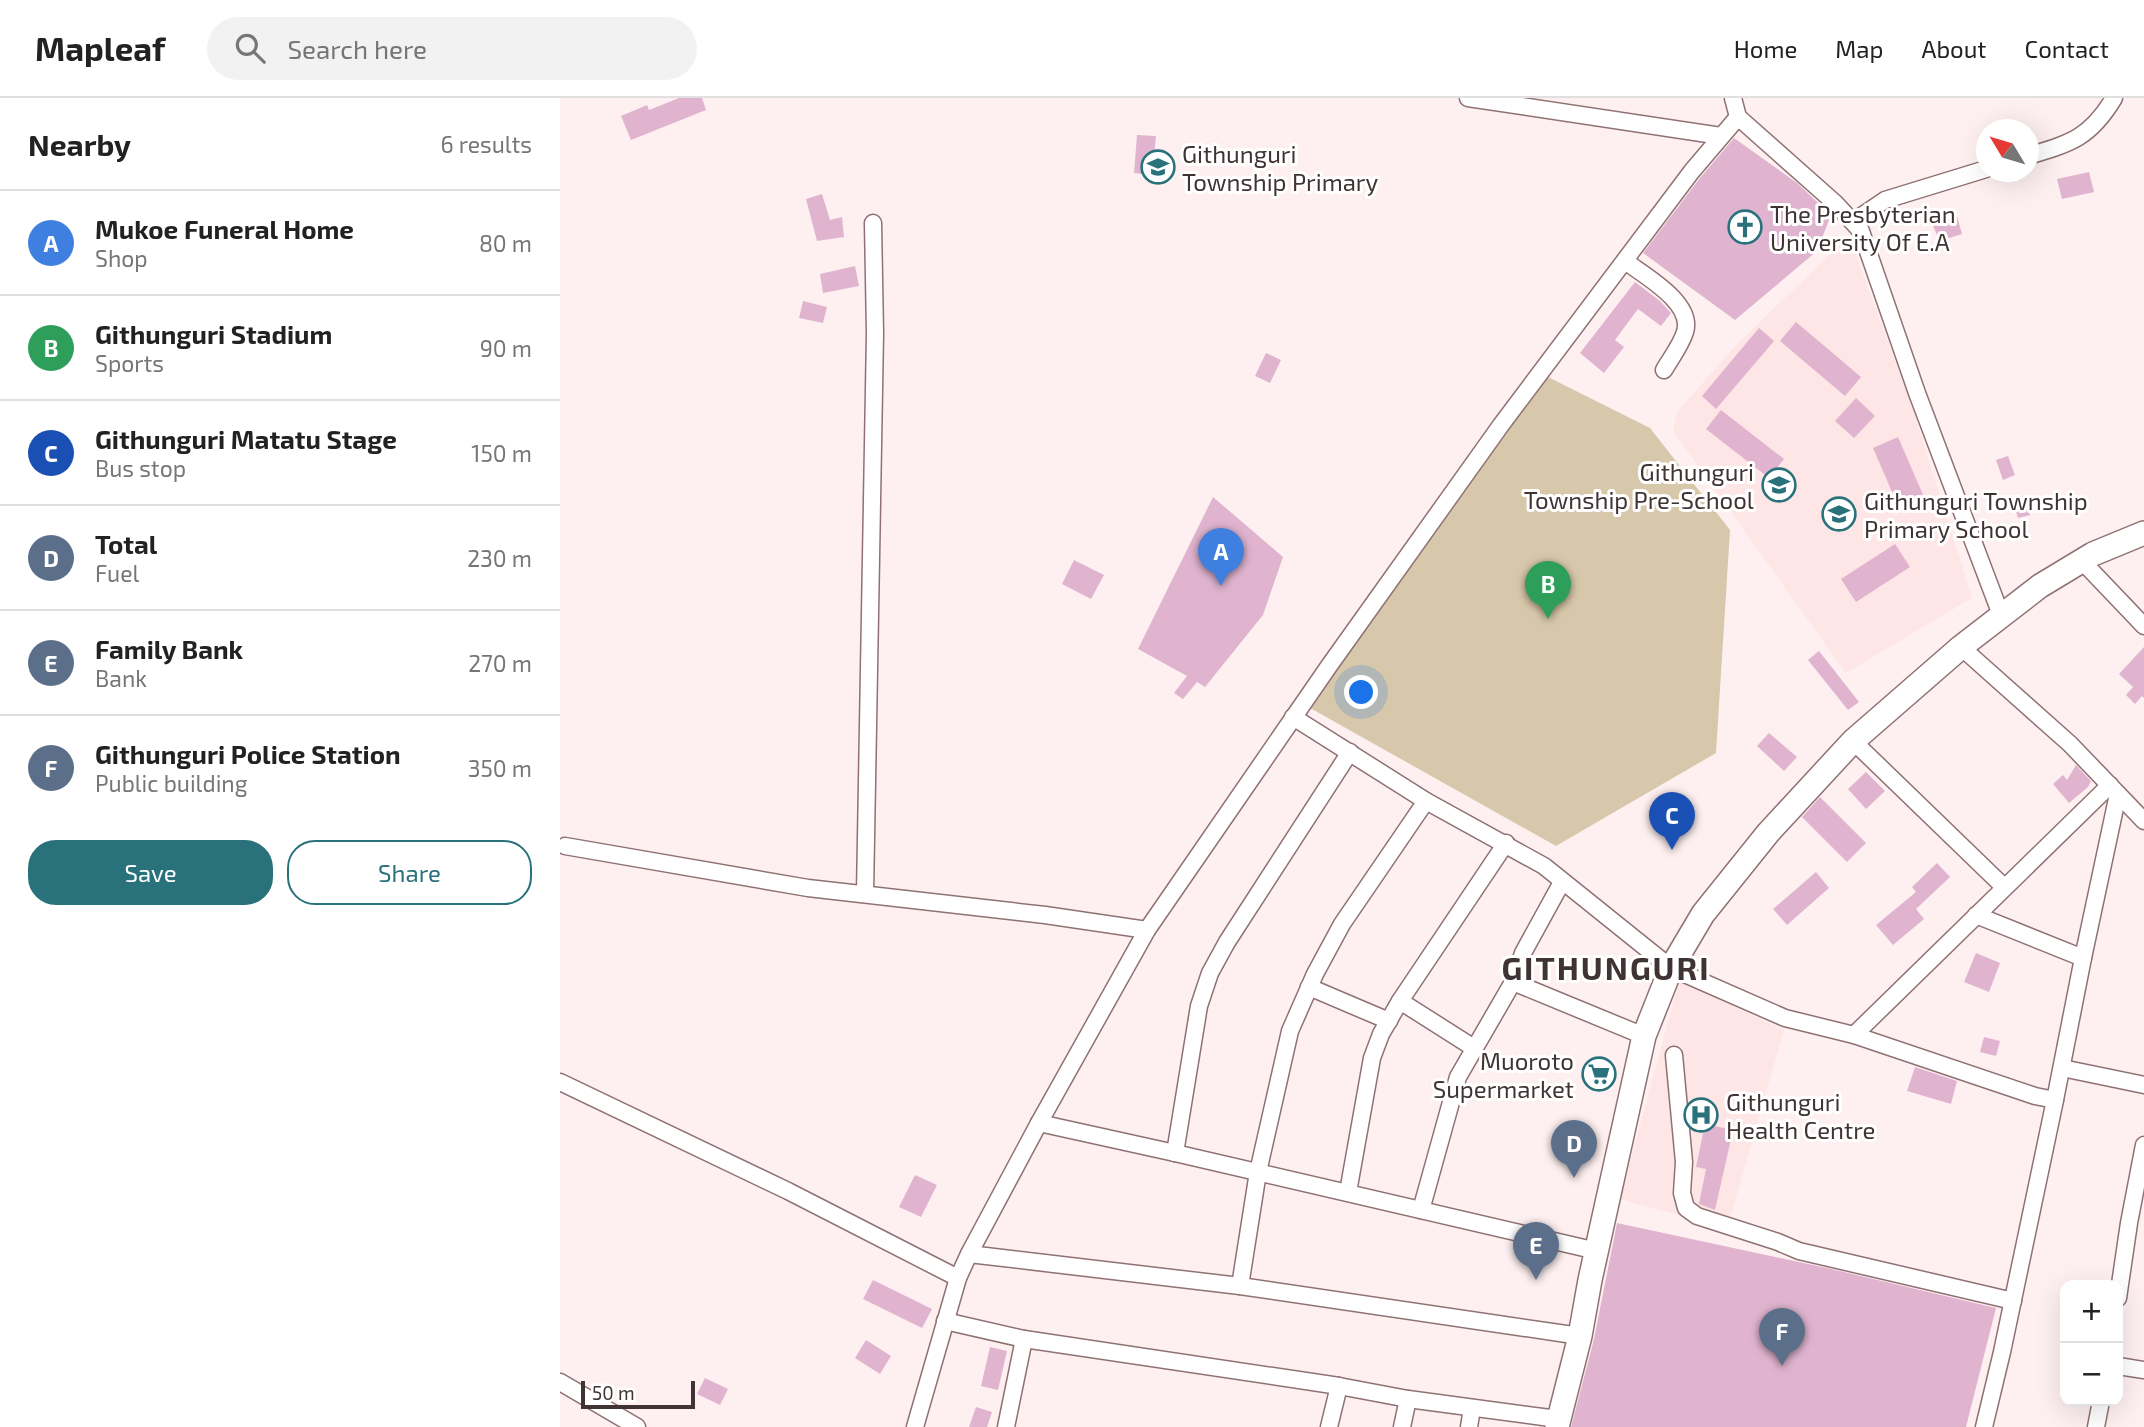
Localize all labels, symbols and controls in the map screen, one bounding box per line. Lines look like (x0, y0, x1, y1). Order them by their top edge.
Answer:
search box (207, 17, 697, 80)
text: Mapleaf (35, 28, 165, 68)
icon: search (231, 29, 269, 67)
text: Search here (287, 33, 427, 64)
text: Home (1734, 34, 1797, 63)
text: Map (1835, 34, 1883, 63)
text: About (1921, 34, 1987, 63)
text: Contact (2025, 34, 2109, 63)
north arrow (1976, 119, 2039, 182)
text: Nearby (28, 126, 131, 162)
text: 6 results (441, 130, 532, 158)
place label: Githunguri Township Primary (1182, 139, 1378, 196)
school or university icon: Githunguri Township Primary (1139, 148, 1177, 186)
place label: The Presbyterian University Of E.A (1770, 199, 1956, 256)
church icon: The Presbyterian University Of E.A (1726, 208, 1764, 246)
text: Mukoe Funeral Home (95, 213, 354, 244)
text: A (43, 229, 59, 257)
text: 80 m (479, 229, 532, 257)
text: Shop (95, 244, 148, 272)
text: Githunguri Stadium (95, 318, 332, 349)
text: B (44, 334, 58, 362)
text: 90 m (480, 334, 532, 362)
text: Sports (95, 349, 164, 377)
text: Githunguri Matatu Stage (95, 423, 397, 454)
text: C (44, 439, 58, 467)
text: 150 m (471, 439, 532, 467)
text: Bus stop (95, 454, 186, 482)
place label: Githunguri Township Pre-School (1524, 457, 1754, 514)
school or university icon: Githunguri Township Pre-School (1760, 466, 1798, 504)
place label: Githunguri Township Primary School (1864, 486, 2088, 543)
school or university icon: Githunguri Township Primary School (1820, 495, 1858, 533)
text: Total (95, 528, 157, 559)
pin: A (1198, 528, 1244, 586)
text: D (43, 544, 59, 572)
text: 230 m (467, 544, 532, 572)
text: Fuel (95, 559, 139, 587)
pin: B (1525, 561, 1571, 619)
text: Family Bank (95, 633, 243, 664)
text: E (44, 649, 58, 677)
text: 270 m (468, 649, 532, 677)
text: Bank (95, 664, 147, 692)
your location (1344, 675, 1378, 709)
text: Githunguri Police Station (95, 738, 401, 769)
text: F (45, 754, 57, 782)
text: 350 m (468, 754, 532, 782)
text: Public building (95, 769, 248, 797)
pin: C (1649, 792, 1695, 850)
button: Save (28, 840, 273, 905)
button: Share (287, 840, 532, 905)
district label: GITHUNGURI (1501, 948, 1711, 986)
place label: Muoroto Supermarket (1433, 1046, 1574, 1103)
supermarket icon: Muoroto Supermarket (1580, 1055, 1618, 1093)
place label: Githunguri Health Centre (1726, 1087, 1875, 1144)
hospital icon: Githunguri Health Centre (1682, 1096, 1720, 1134)
pin: D (1551, 1120, 1597, 1178)
pin: E (1513, 1222, 1559, 1280)
map controls (2060, 1280, 2123, 1406)
button: + (2060, 1280, 2123, 1343)
pin: F (1759, 1308, 1805, 1366)
button: − (2060, 1343, 2123, 1406)
scale bar (581, 1378, 695, 1410)
text: 50 m (592, 1381, 635, 1404)

